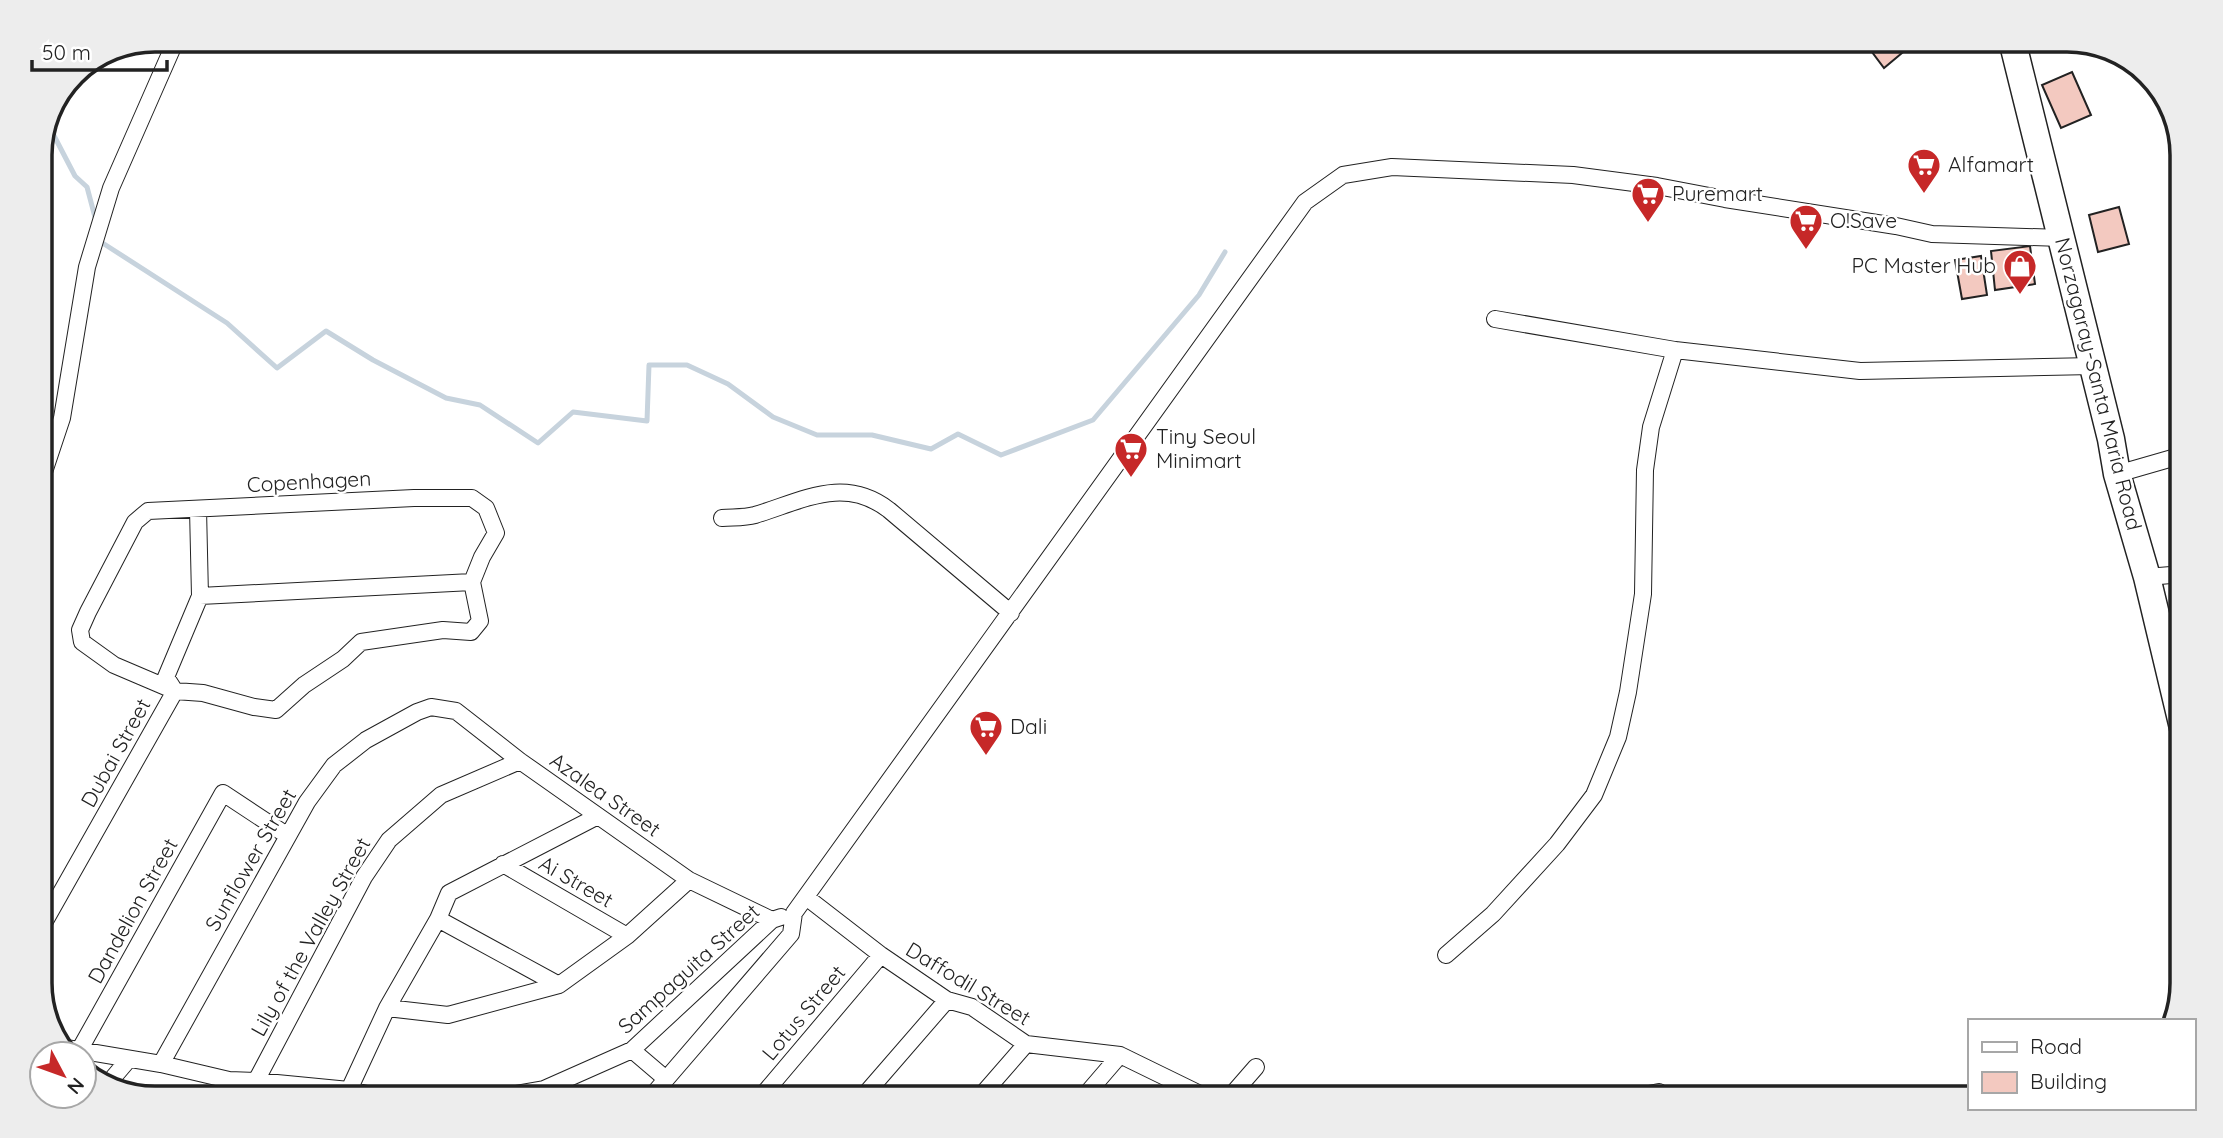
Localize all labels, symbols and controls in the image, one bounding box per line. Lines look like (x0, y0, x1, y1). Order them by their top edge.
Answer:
scale bar (32, 28, 166, 72)
text: 50 m (42, 39, 91, 65)
supermarket icon: Alfamart (1905, 146, 1943, 195)
place label: Alfamart (1948, 151, 2034, 177)
supermarket icon: Puremart (1629, 175, 1667, 224)
place label: Puremart (1672, 180, 1763, 206)
supermarket icon: O!Save (1787, 202, 1825, 251)
place label: O!Save (1830, 207, 1897, 233)
street label: Norzagaray-Santa Maria Road (2050, 235, 2148, 533)
shop icon: PC Master Hub (2001, 247, 2039, 296)
place label: PC Master Hub (1852, 252, 1996, 278)
place label: Tiny Seoul Minimart (1156, 423, 1256, 473)
supermarket icon: Tiny Seoul Minimart (1112, 430, 1150, 479)
street label: Copenhagen (246, 465, 372, 497)
street label: Dubai Street (75, 694, 156, 811)
supermarket icon: Dali (967, 708, 1005, 757)
place label: Dali (1010, 713, 1047, 739)
street label: Azalea Street (545, 747, 666, 842)
street label: Sunflower Street (199, 784, 301, 935)
street label: Dandelion Street (82, 833, 183, 988)
street label: Lily of the Valley Street (245, 833, 376, 1040)
street label: Ai Street (535, 850, 618, 913)
street label: Sampaguita Street (612, 898, 764, 1039)
street label: Daffodil Street (901, 936, 1036, 1031)
street label: Lotus Street (756, 960, 850, 1065)
legend (1968, 1019, 2195, 1110)
text: Road (2030, 1033, 2082, 1059)
north arrow (28, 1040, 98, 1110)
text: Building (2030, 1068, 2107, 1094)
text: N (62, 1073, 89, 1099)

